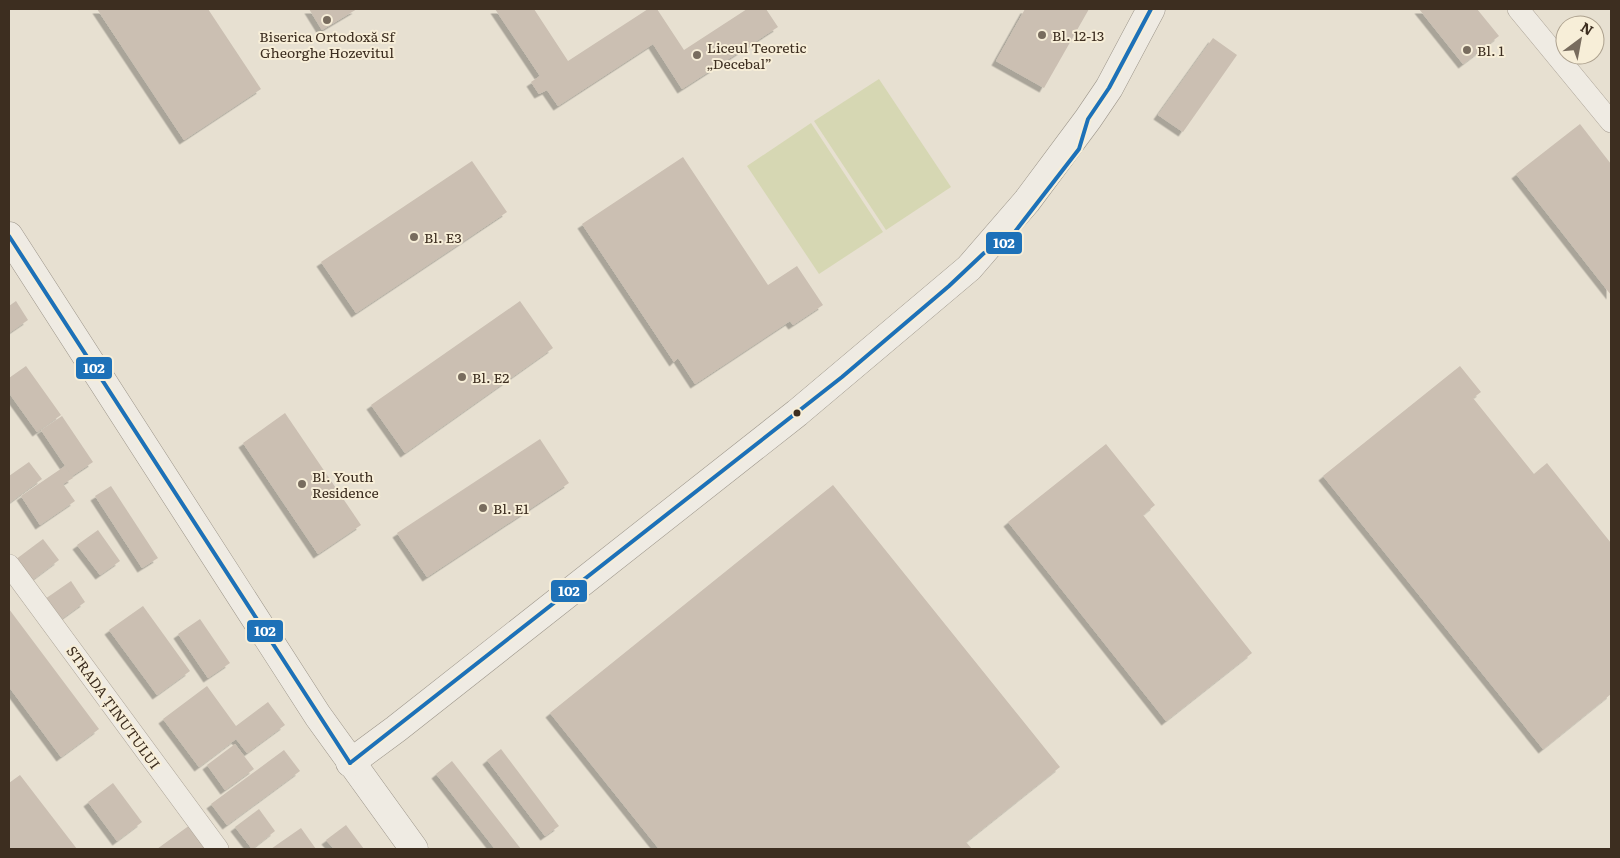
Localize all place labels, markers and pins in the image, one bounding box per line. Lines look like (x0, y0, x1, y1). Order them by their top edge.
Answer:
marker: Biserica Ortodoxă Sf Gheorghe Hozevitul (321, 14, 333, 26)
place label: Bl. 12-13 (1052, 25, 1104, 45)
place label: Biserica Ortodoxă Sf Gheorghe Hozevitul (259, 26, 396, 62)
marker: Bl. 12-13 (1036, 29, 1048, 41)
place label: Liceul Teoretic „Decebal” (707, 37, 807, 73)
place label: Bl. 1 (1477, 40, 1504, 60)
marker: Bl. 1 (1461, 44, 1473, 56)
marker: Liceul Teoretic „Decebal” (691, 49, 703, 61)
place label: Bl. E3 (424, 227, 462, 247)
marker: Bl. E3 (408, 231, 420, 243)
place label: Bl. E2 (472, 367, 509, 387)
marker: Bl. E2 (456, 371, 468, 383)
unlabelled marker (792, 408, 802, 418)
place label: Bl. Youth Residence (312, 466, 379, 502)
marker: Bl. Youth Residence (296, 478, 308, 490)
place label: Bl. E1 (493, 498, 529, 518)
marker: Bl. E1 (477, 502, 489, 514)

